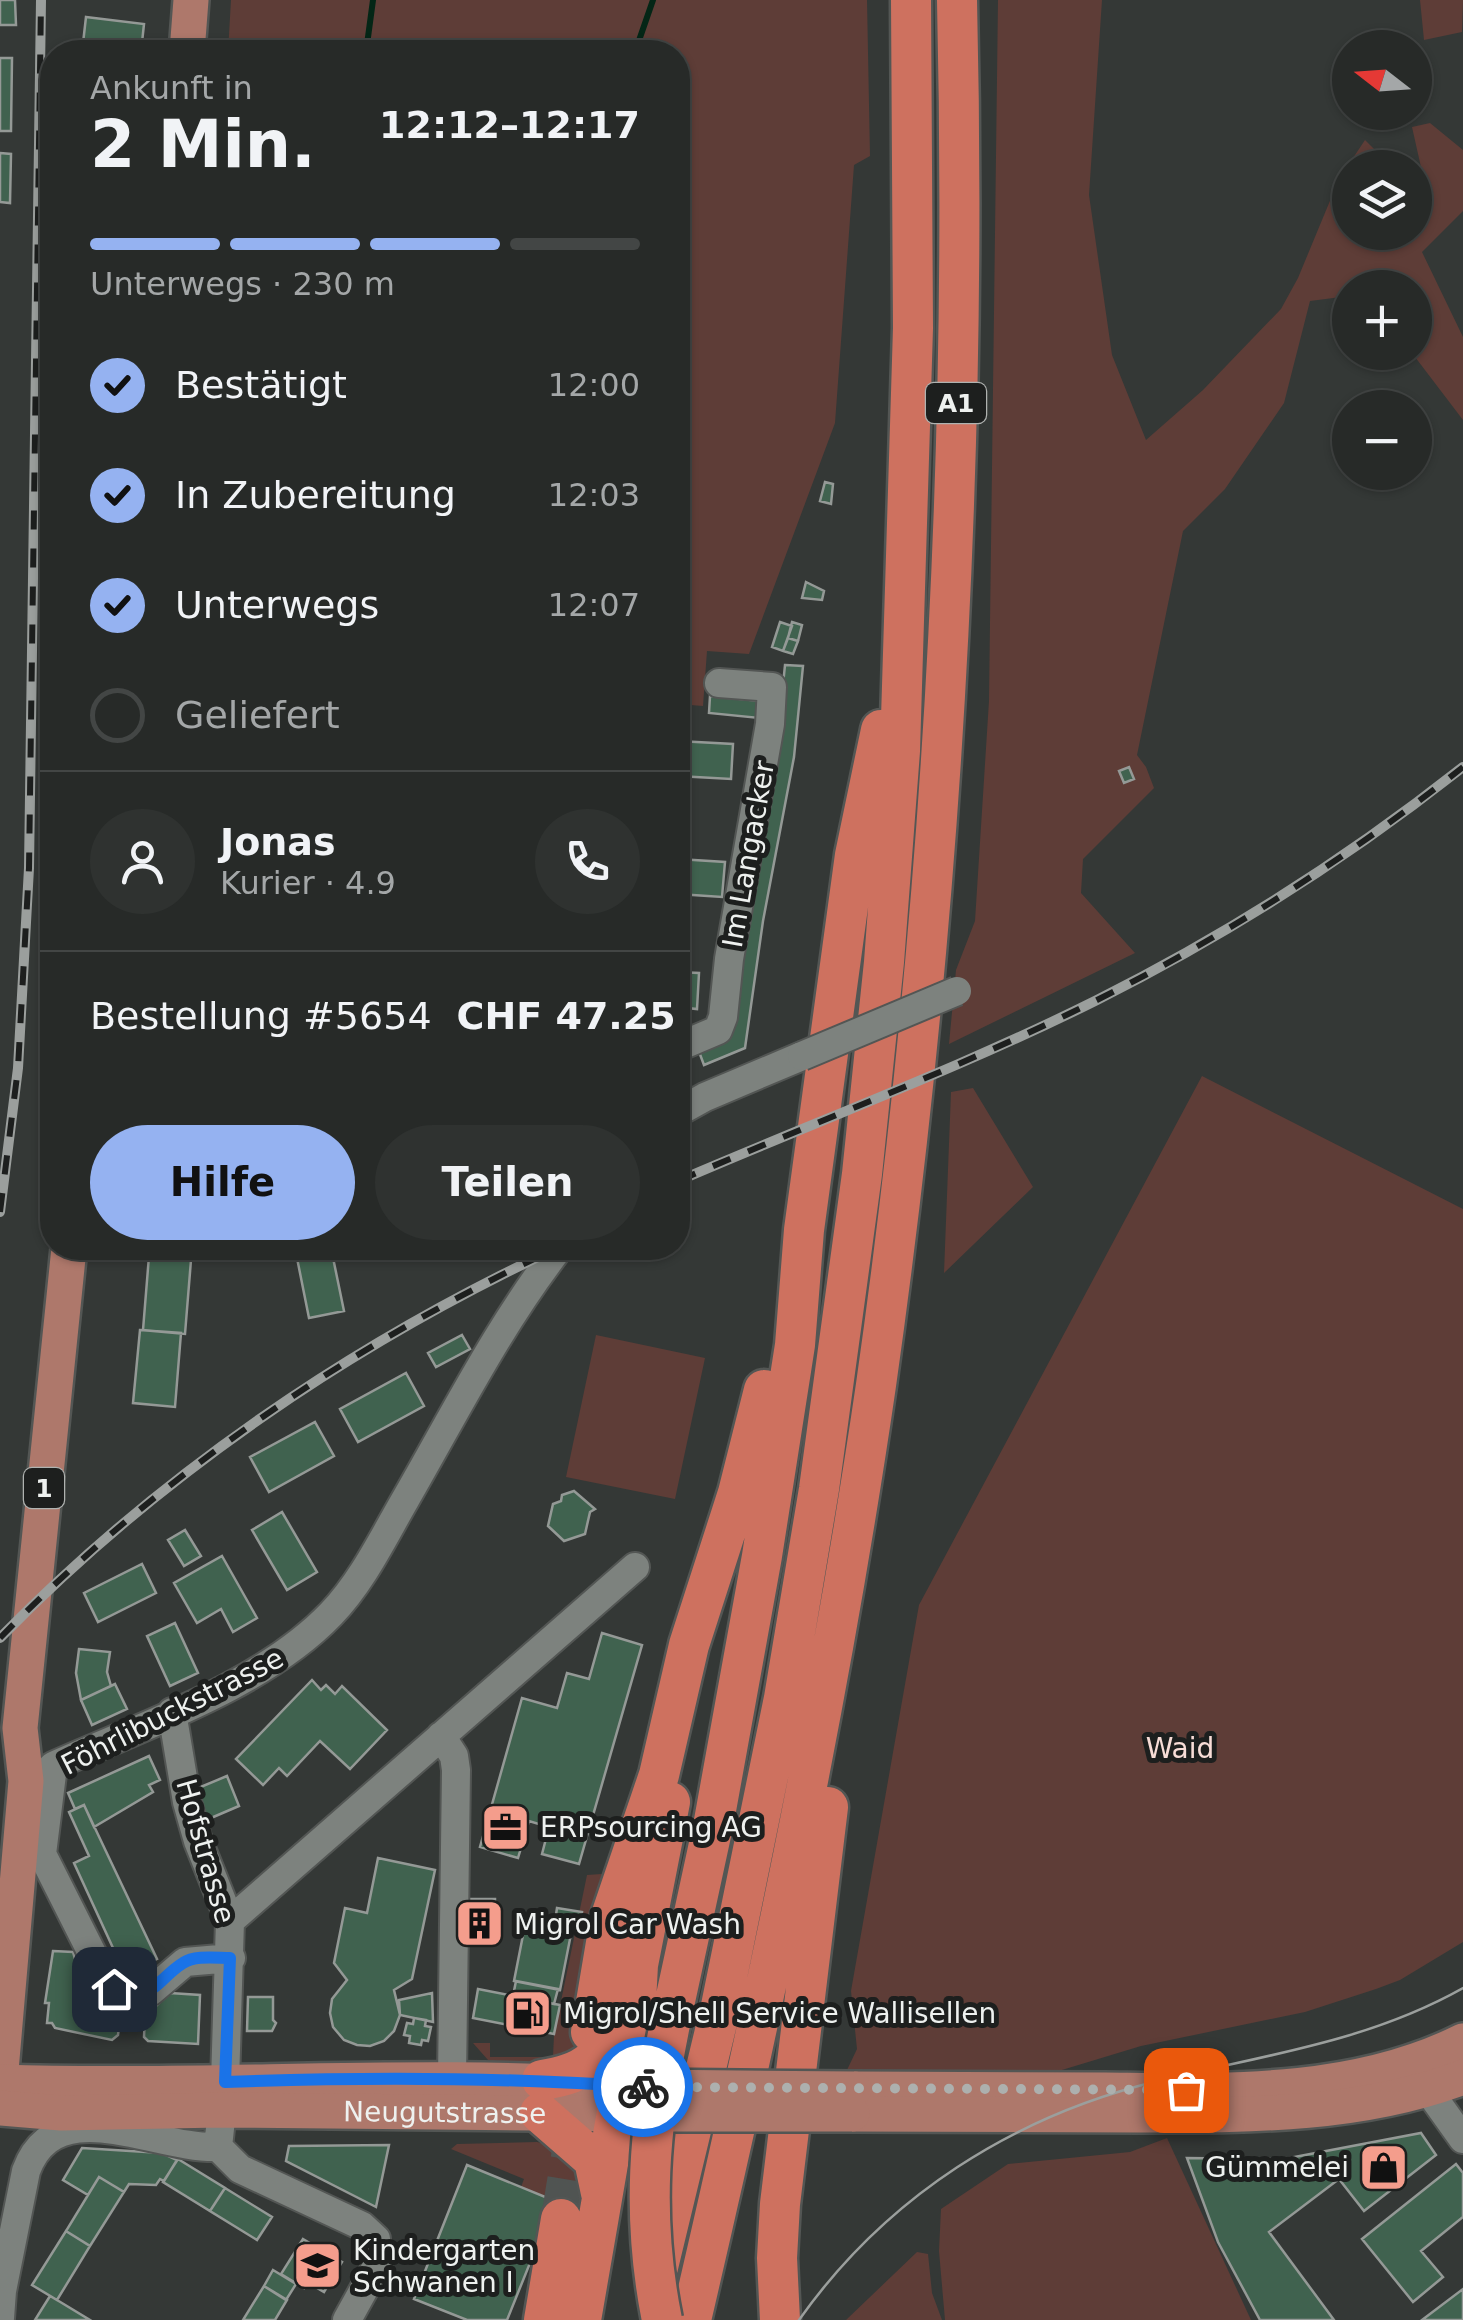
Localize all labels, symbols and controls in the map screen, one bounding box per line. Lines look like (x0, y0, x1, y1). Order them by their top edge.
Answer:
north arrow (1332, 30, 1432, 130)
map controls (1332, 30, 1432, 490)
text: Ankunft in (90, 69, 253, 107)
text: 12:12–12:17 (379, 103, 640, 147)
text: 2 Min. (90, 107, 316, 182)
button: layers (1332, 150, 1432, 250)
text: Unterwegs · 230 m (90, 265, 395, 303)
button: + (1332, 270, 1432, 370)
icon: check (90, 358, 145, 413)
text: Bestätigt (175, 363, 347, 407)
text: 12:00 (548, 366, 640, 404)
road number: A1 (926, 383, 986, 423)
button: − (1332, 390, 1432, 490)
icon: check (90, 468, 145, 523)
text: In Zubereitung (175, 473, 456, 517)
text: 12:03 (548, 476, 640, 514)
icon: check (90, 578, 145, 633)
text: Unterwegs (175, 583, 379, 627)
text: 12:07 (548, 586, 640, 624)
text: Geliefert (175, 693, 340, 737)
street label: Im Langacker (716, 758, 781, 950)
button: person (90, 809, 195, 914)
button: phone (535, 809, 640, 914)
text: Jonas (220, 820, 336, 864)
text: Kurier · 4.9 (220, 864, 396, 902)
text: Bestellung #5654 (90, 994, 432, 1038)
text: CHF 47.25 (457, 994, 676, 1038)
button: Hilfe (90, 1125, 355, 1240)
button: Teilen (375, 1125, 640, 1240)
road number: 1 (24, 1468, 64, 1508)
street label: Föhrlibuckstrasse (56, 1641, 289, 1782)
park label: Waid (1146, 1732, 1214, 1765)
street label: Hofstrasse (169, 1775, 242, 1927)
office icon: ERPsourcing AG (479, 1801, 531, 1853)
place label: ERPsourcing AG (540, 1811, 762, 1844)
building icon: Migrol Car Wash (453, 1898, 505, 1950)
place label: Migrol Car Wash (514, 1908, 741, 1941)
pin (72, 1947, 157, 2032)
icon: home (87, 1962, 142, 2017)
fuel station icon: Migrol/Shell Service Wallisellen (502, 1987, 554, 2039)
place label: Migrol/Shell Service Wallisellen (563, 1997, 996, 2030)
courier (593, 2037, 693, 2137)
pin (1144, 2048, 1229, 2133)
icon: bike (616, 2060, 671, 2115)
icon: bag (1159, 2063, 1214, 2118)
street label: Neugutstrasse (343, 2095, 546, 2130)
shop icon: Gümmelei (1358, 2141, 1410, 2193)
place label: Gümmelei (1205, 2151, 1349, 2184)
place label: Kindergarten Schwanen I (353, 2234, 535, 2299)
school or university icon: Kindergarten Schwanen I (292, 2240, 344, 2292)

